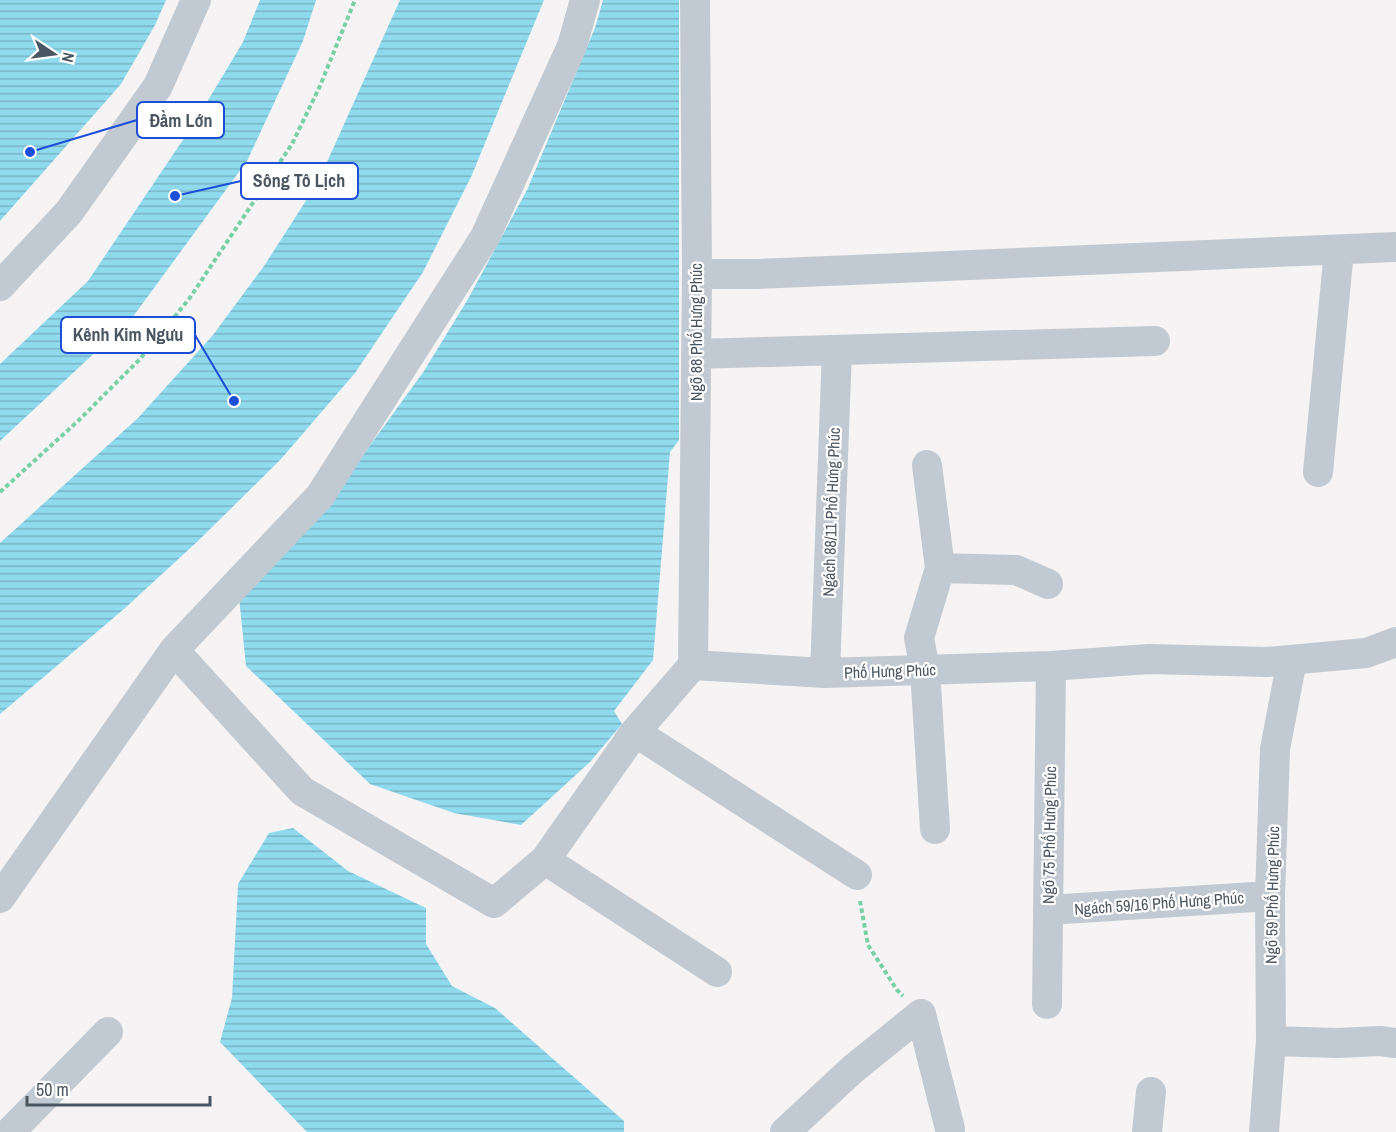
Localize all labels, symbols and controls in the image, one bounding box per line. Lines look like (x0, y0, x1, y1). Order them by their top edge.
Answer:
north arrow (24, 24, 84, 84)
text: N (57, 50, 80, 64)
callout: Đầm Lớn (137, 102, 224, 138)
text: Đầm Lớn (149, 108, 213, 133)
callout: Sông Tô Lịch (241, 163, 358, 199)
text: Sông Tô Lịch (253, 168, 345, 193)
street label: Ngõ 88 Phố Hưng Phúc (685, 263, 707, 401)
callout: Kênh Kim Ngưu (61, 317, 195, 353)
text: Kênh Kim Ngưu (73, 322, 183, 347)
street label: Ngách 88/11 Phố Hưng Phúc (817, 427, 845, 597)
street label: Phố Hưng Phúc (844, 658, 937, 684)
street label: Ngõ 75 Phố Hưng Phúc (1037, 765, 1061, 904)
street label: Ngõ 59 Phố Hưng Phúc (1260, 825, 1284, 964)
street label: Ngách 59/16 Phố Hưng Phúc (1073, 886, 1245, 920)
scale bar (27, 1069, 210, 1107)
text: 50 m (36, 1077, 69, 1102)

